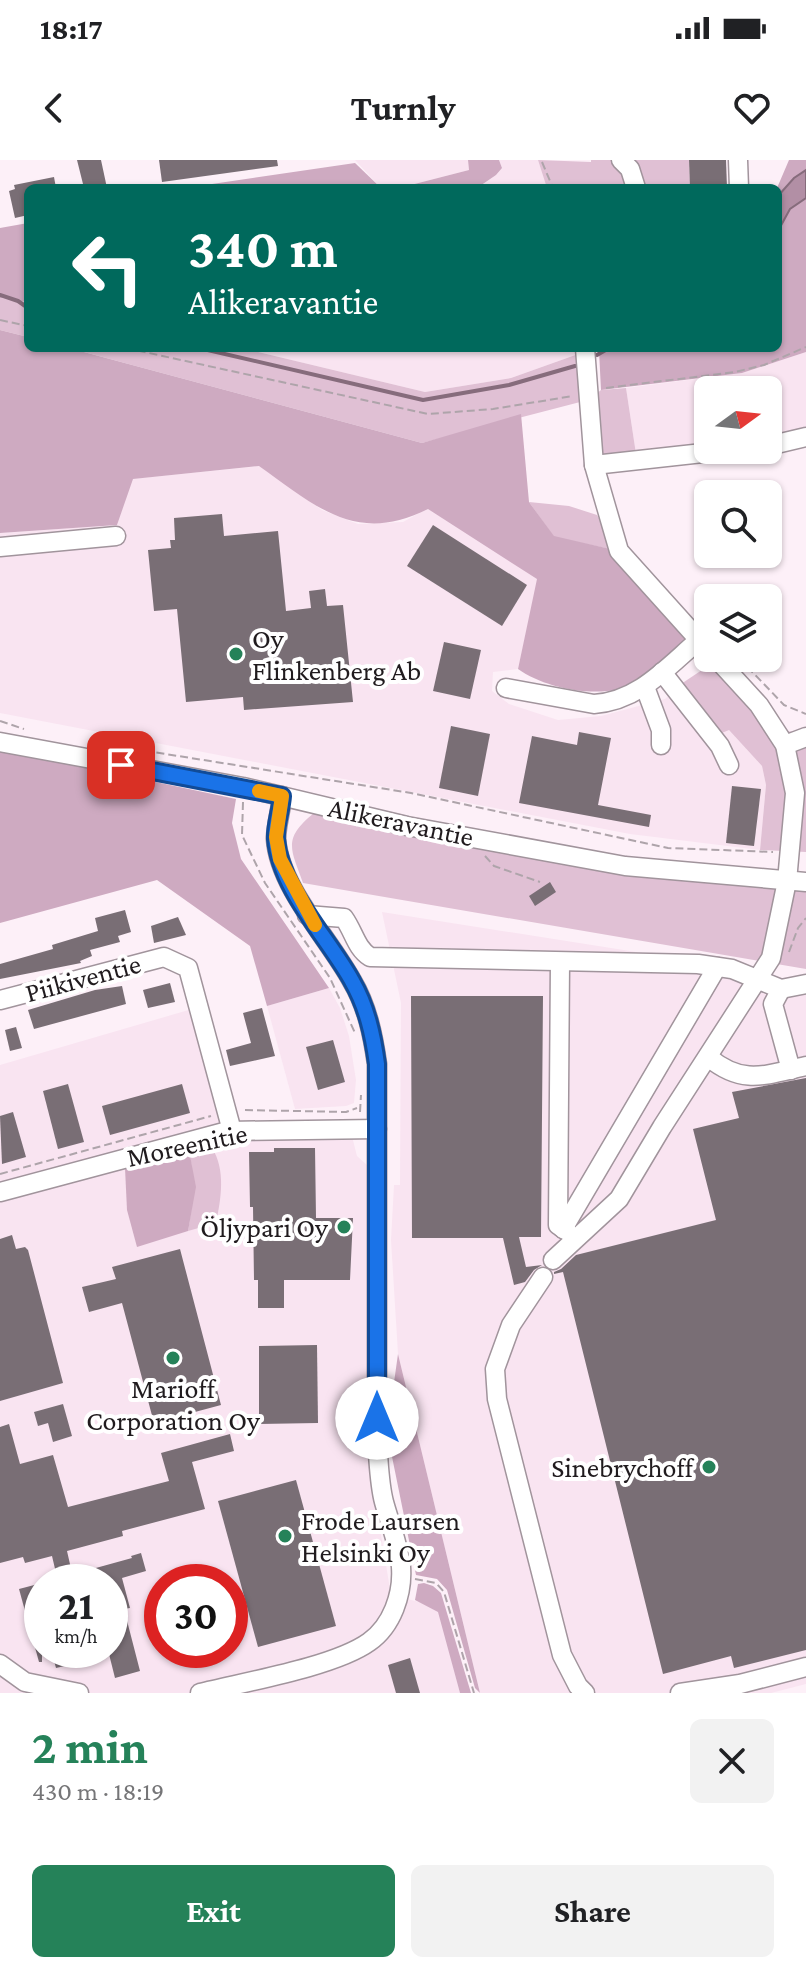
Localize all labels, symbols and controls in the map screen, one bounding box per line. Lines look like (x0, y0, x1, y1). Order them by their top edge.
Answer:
text: 18:17 (40, 12, 103, 45)
icon: back (32, 86, 76, 130)
icon: heart (730, 86, 774, 130)
text: Turnly (351, 88, 455, 128)
icon: left (56, 216, 160, 320)
text: 340 m (188, 217, 338, 279)
text: Alikeravantie (188, 282, 378, 322)
north arrow (694, 376, 782, 464)
map controls (694, 376, 782, 672)
button: search (694, 480, 782, 568)
button: layers (694, 584, 782, 672)
place label: Oy Flinkenberg Ab (252, 623, 421, 686)
marker: Oy Flinkenberg Ab (227, 645, 245, 663)
pin (87, 731, 155, 799)
icon: arrive (99, 743, 143, 787)
street label: Alikeravantie (325, 791, 477, 853)
street label: Piikiventie (22, 948, 144, 1008)
street label: Moreenitie (124, 1117, 250, 1173)
place label: Öljypari Oy (200, 1212, 329, 1243)
marker: Öljypari Oy (335, 1218, 353, 1236)
marker: Marioff Corporation Oy (164, 1349, 182, 1367)
place label: Marioff Corporation Oy (86, 1373, 261, 1436)
position arrow (335, 1376, 419, 1460)
place label: Sinebrychoff (551, 1452, 695, 1483)
marker: Sinebrychoff (700, 1458, 718, 1476)
place label: Frode Laursen Helsinki Oy (301, 1505, 460, 1568)
marker: Frode Laursen Helsinki Oy (276, 1527, 294, 1545)
speed limit sign: 30 (144, 1564, 248, 1668)
text: 21 (58, 1583, 94, 1628)
text: km/h (54, 1625, 98, 1647)
button: close (690, 1719, 774, 1803)
text: 2 min (32, 1720, 148, 1773)
text: 430 m · 18:19 (32, 1777, 164, 1806)
button: Exit (32, 1865, 395, 1957)
button: Share (411, 1865, 774, 1957)

